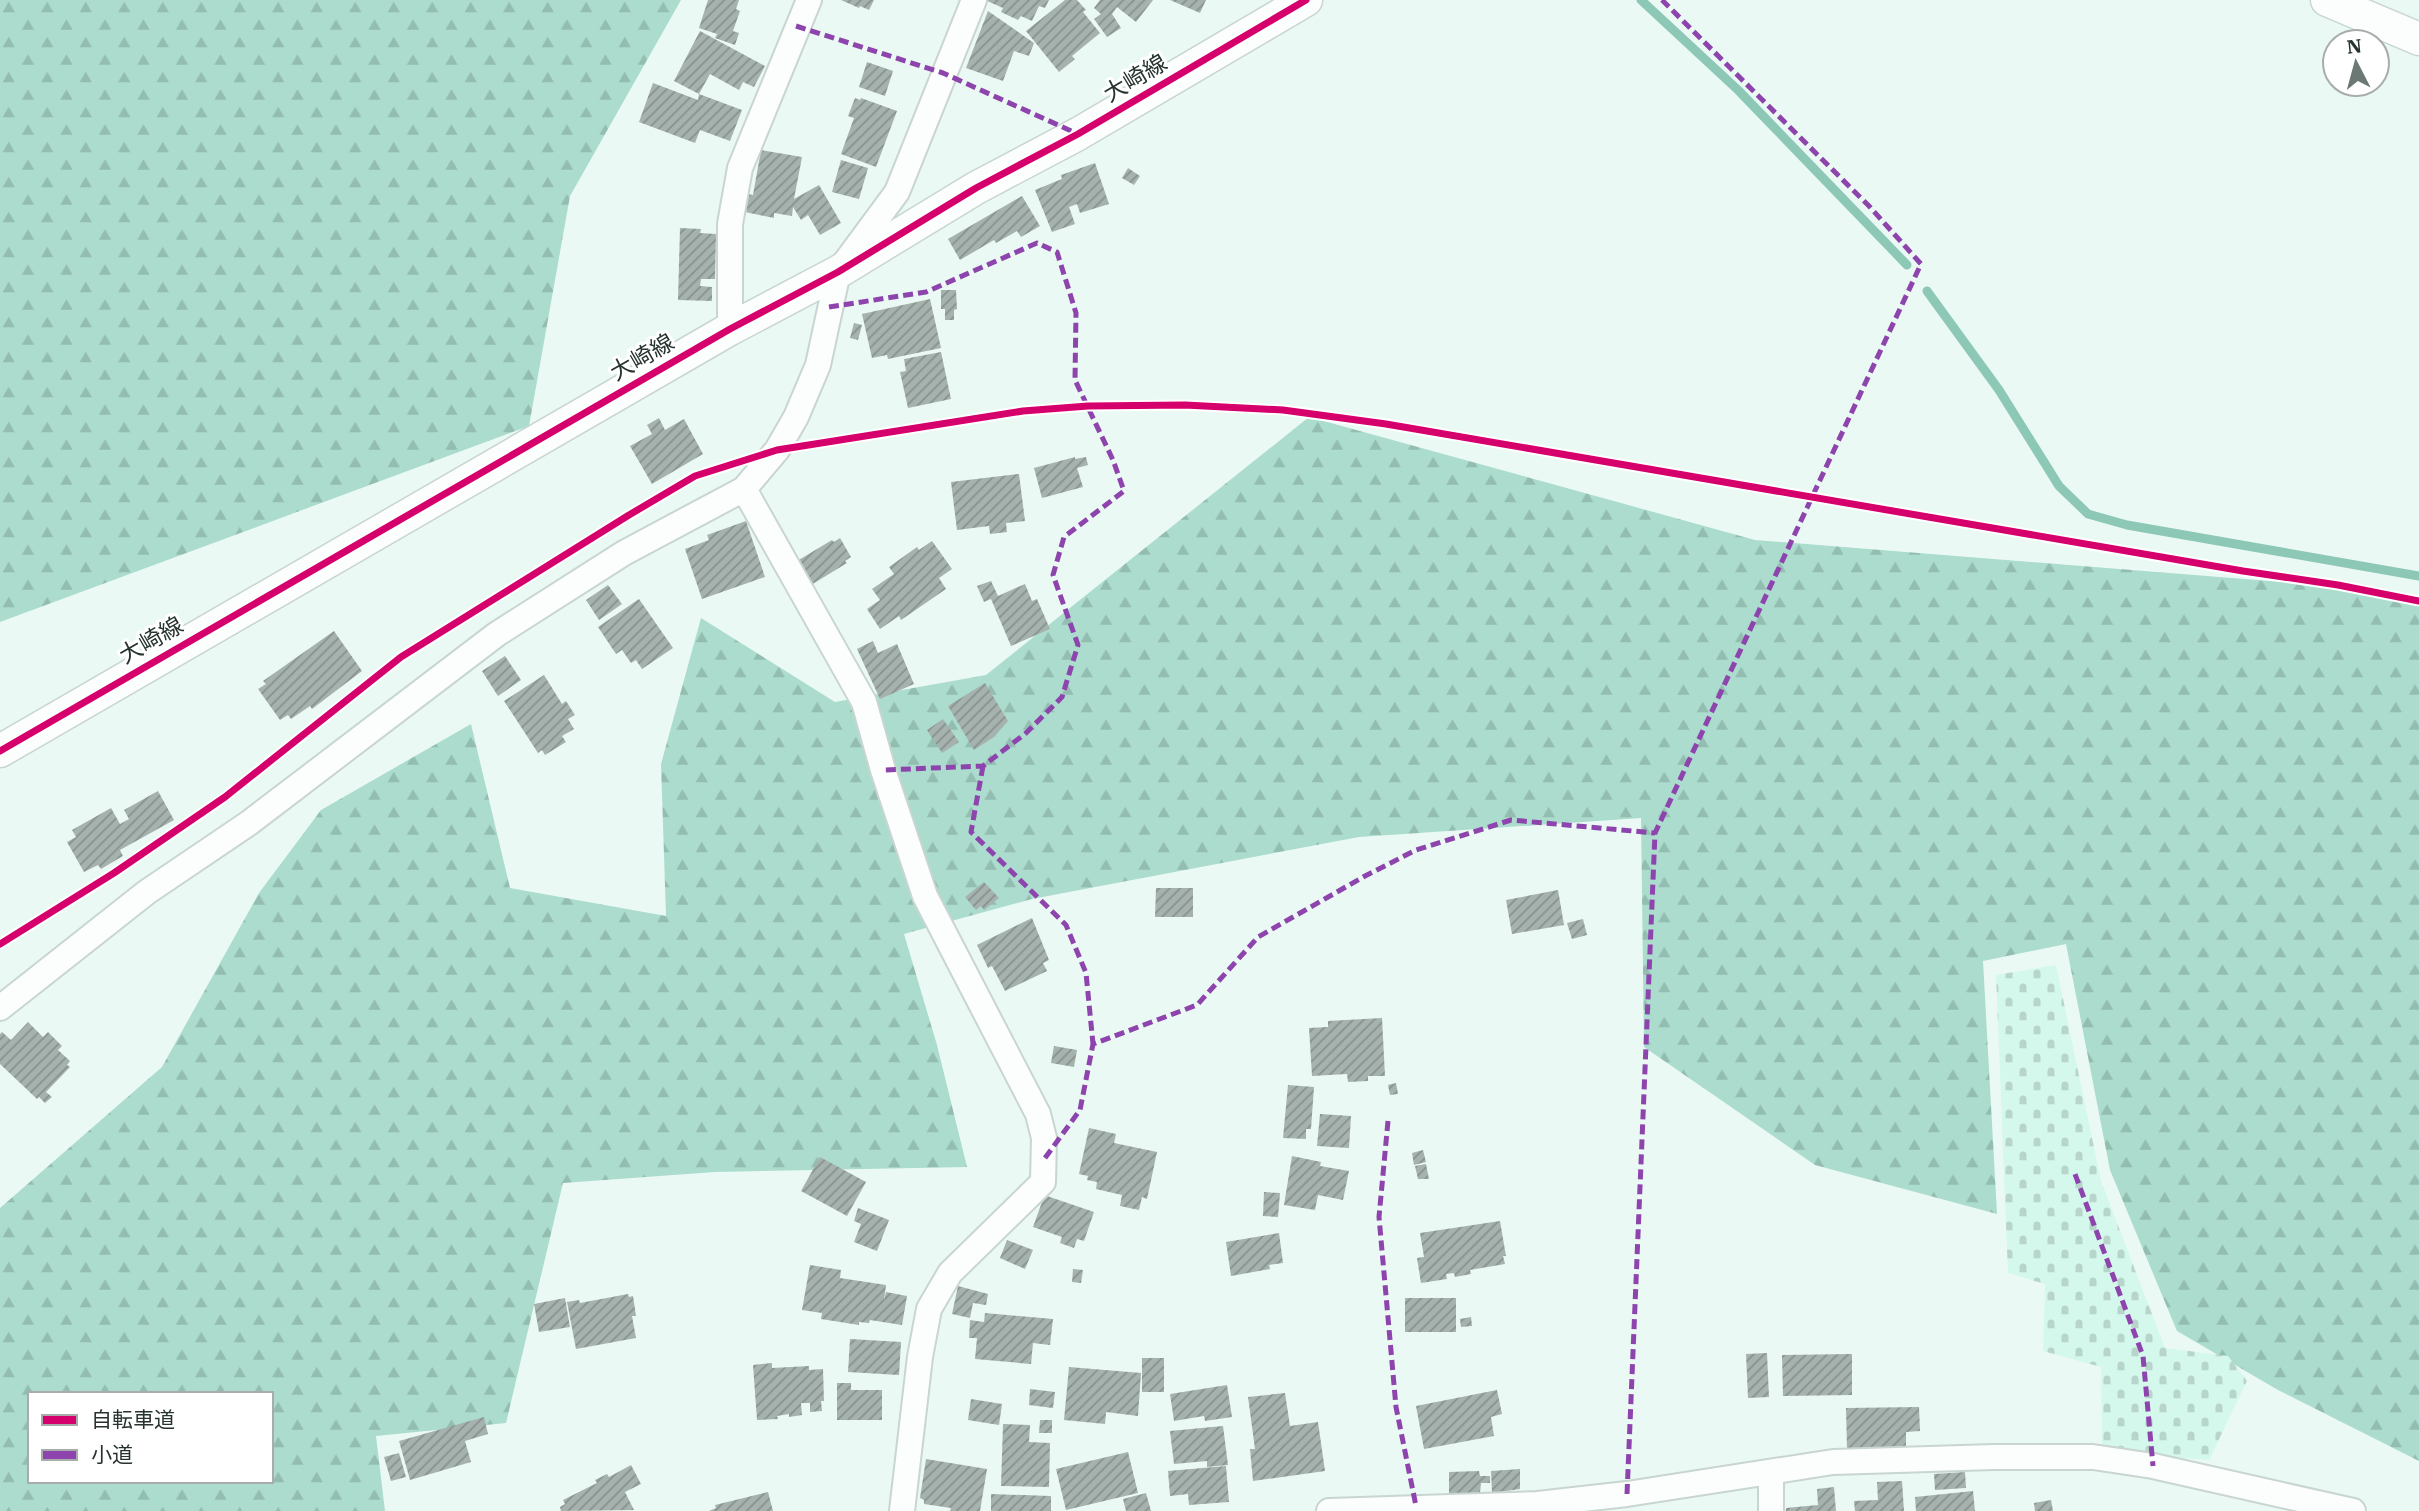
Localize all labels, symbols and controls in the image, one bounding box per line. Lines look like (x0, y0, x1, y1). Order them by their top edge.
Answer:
north arrow (2321, 28, 2391, 98)
text: N (2345, 33, 2363, 59)
street label: 大崎線 (1097, 47, 1172, 108)
street label: 大崎線 (604, 326, 679, 386)
street label: 大崎線 (113, 609, 188, 669)
legend (28, 1392, 273, 1483)
text: 自転車道 (91, 1405, 175, 1433)
text: 小道 (91, 1440, 133, 1468)

